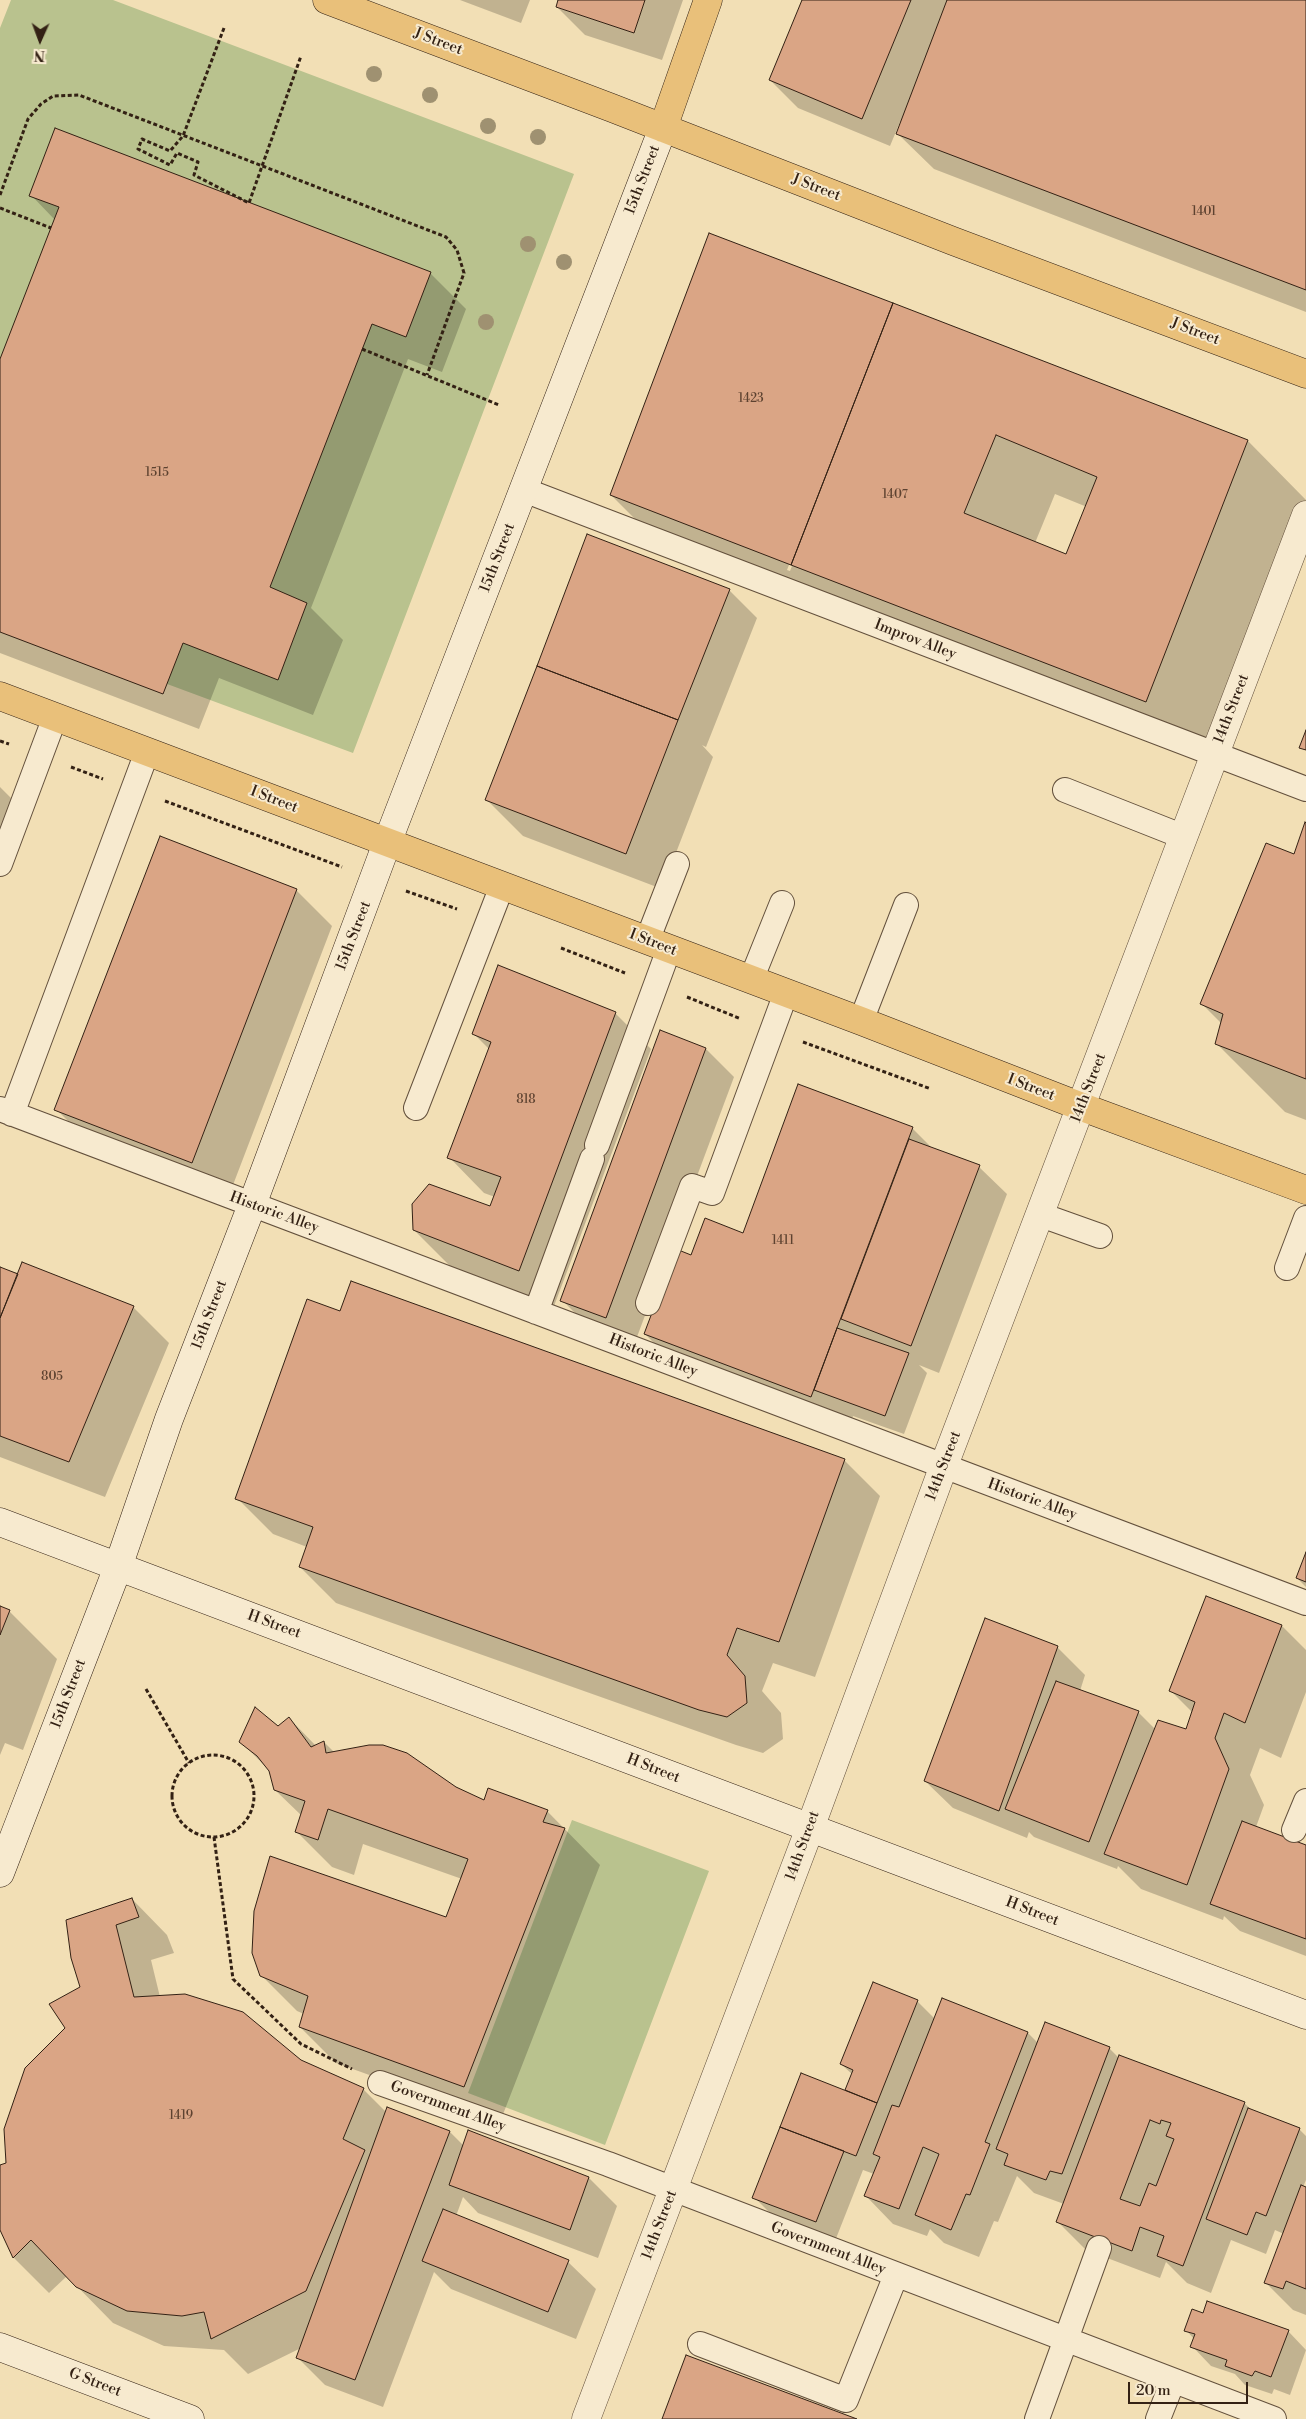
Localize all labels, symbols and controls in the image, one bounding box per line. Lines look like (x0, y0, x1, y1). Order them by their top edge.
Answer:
north arrow (15, 15, 65, 65)
street label: J Street (411, 25, 465, 59)
text: N (34, 46, 45, 64)
street label: 15th Street (622, 143, 664, 217)
street label: J Street (789, 171, 843, 205)
house number: 1401 (1192, 205, 1216, 219)
street label: J Street (1168, 315, 1222, 349)
house number: 1423 (738, 392, 764, 406)
house number: 1515 (145, 466, 169, 480)
house number: 1407 (882, 488, 908, 502)
street label: 15th Street (477, 521, 519, 595)
street label: Improv Alley (871, 616, 959, 664)
street label: 14th Street (1211, 672, 1253, 746)
street label: I Street (248, 783, 300, 817)
street label: 15th Street (333, 899, 375, 973)
street label: I Street (627, 926, 679, 960)
street label: 14th Street (1068, 1051, 1110, 1125)
street label: I Street (1005, 1071, 1057, 1105)
house number: 818 (516, 1093, 536, 1107)
street label: Historic Alley (227, 1189, 321, 1237)
house number: 1411 (772, 1234, 794, 1248)
street label: 15th Street (189, 1278, 231, 1352)
street label: Historic Alley (606, 1331, 700, 1381)
house number: 805 (41, 1370, 63, 1384)
street label: 14th Street (923, 1429, 965, 1503)
street label: Historic Alley (985, 1476, 1079, 1524)
street label: H Street (245, 1607, 303, 1643)
street label: 15th Street (48, 1657, 90, 1731)
street label: H Street (624, 1751, 682, 1787)
street label: 14th Street (782, 1809, 824, 1883)
street label: H Street (1003, 1894, 1061, 1930)
street label: Government Alley (388, 2078, 508, 2136)
house number: 1419 (169, 2109, 193, 2123)
street label: 14th Street (639, 2188, 681, 2262)
street label: Government Alley (768, 2219, 888, 2279)
street label: G Street (66, 2365, 124, 2401)
scale bar (1131, 2372, 1251, 2404)
text: 20 m (1136, 2381, 1171, 2400)

